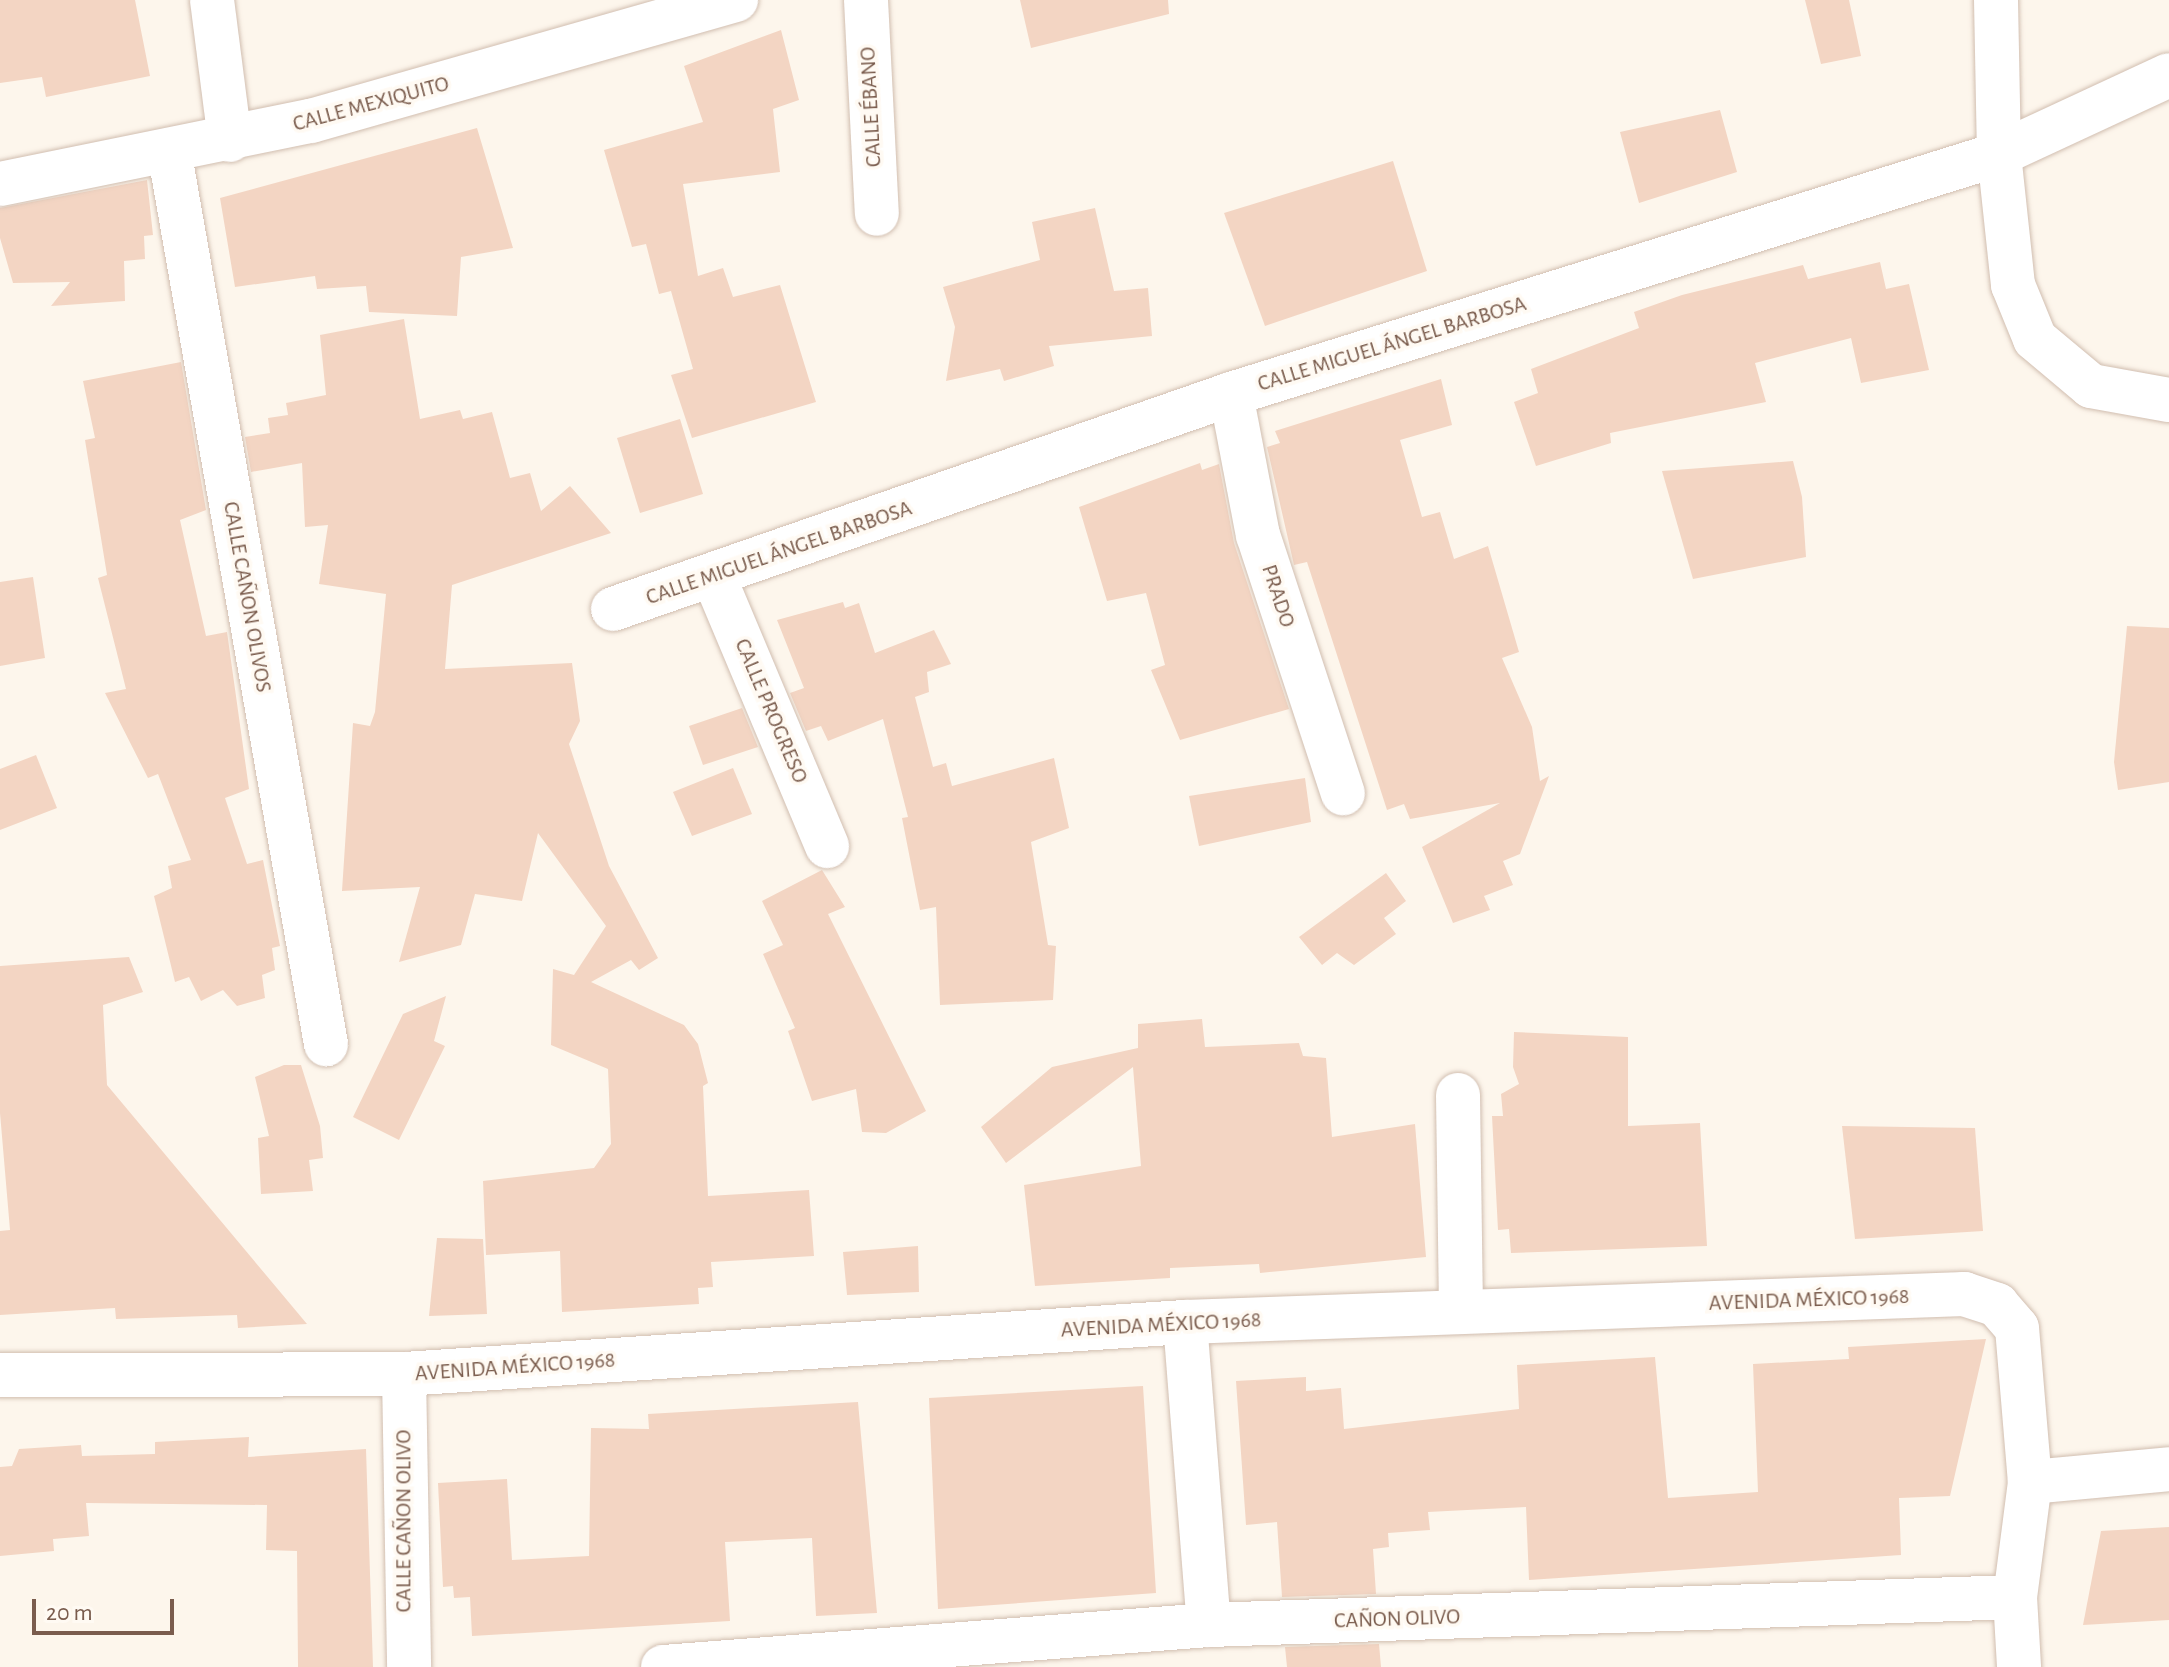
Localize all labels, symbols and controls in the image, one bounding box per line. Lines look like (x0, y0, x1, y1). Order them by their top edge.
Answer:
street label: CALLE ÉBANO (855, 46, 887, 168)
street label: CALLE MEXIQUITO (290, 70, 452, 138)
street label: CALLE MIGUEL ÁNGEL BARBOSA (1254, 291, 1530, 397)
street label: CALLE MIGUEL ÁNGEL BARBOSA (643, 495, 915, 611)
street label: CALLE CAÑON OLIVOS (217, 500, 277, 694)
street label: PRADO (1255, 561, 1301, 631)
street label: CALLE PROGRESO (729, 635, 813, 787)
street label: AVENIDA MÉXICO 1968 (1708, 1283, 1910, 1317)
street label: AVENIDA MÉXICO 1968 (1060, 1307, 1262, 1343)
street label: AVENIDA MÉXICO 1968 (414, 1347, 616, 1387)
street label: CALLE CAÑON OLIVO (391, 1430, 417, 1612)
scale bar (36, 1583, 178, 1633)
text: 20 m (46, 1601, 93, 1625)
street label: CAÑON OLIVO (1334, 1604, 1460, 1634)

